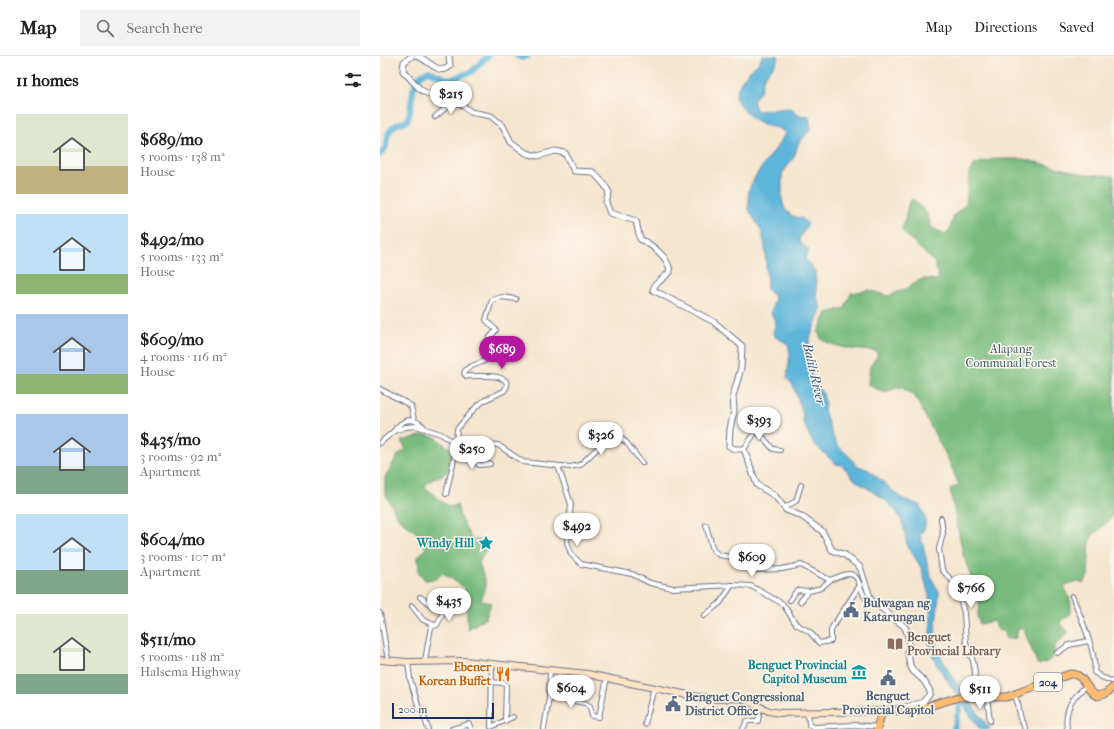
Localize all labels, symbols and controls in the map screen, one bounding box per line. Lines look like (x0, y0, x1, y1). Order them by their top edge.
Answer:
search box (80, 10, 360, 46)
text: Map (20, 17, 56, 39)
icon: search (94, 17, 116, 39)
text: Search here (126, 19, 203, 37)
text: Map (925, 19, 952, 36)
text: Directions (974, 19, 1037, 36)
text: Saved (1059, 19, 1094, 36)
icon: filters (342, 69, 364, 91)
text: 11 homes (16, 70, 79, 90)
pin: $215 (427, 81, 475, 115)
text: $215 (439, 86, 463, 101)
text: $689/mo (140, 129, 203, 149)
icon: home (48, 130, 96, 178)
text: 5 rooms · 138 m² (140, 149, 225, 164)
text: House (140, 164, 175, 179)
text: $492/mo (140, 229, 204, 249)
icon: home (48, 230, 96, 278)
text: 5 rooms · 133 m² (140, 249, 223, 264)
text: House (140, 264, 175, 279)
text: $609/mo (140, 329, 204, 349)
icon: home (48, 330, 96, 378)
pin: $689 (478, 336, 526, 370)
text: $689 (488, 341, 516, 356)
water label: Balili River (800, 341, 829, 408)
park label: Alapang Communal Forest (965, 342, 1057, 370)
text: 4 rooms · 116 m² (140, 349, 226, 364)
text: House (140, 364, 175, 379)
pin: $393 (735, 407, 783, 441)
text: $393 (747, 412, 771, 427)
pin: $326 (577, 422, 625, 456)
text: $326 (588, 427, 614, 442)
text: $435/mo (140, 429, 201, 449)
icon: home (48, 430, 96, 478)
pin: $250 (448, 436, 496, 470)
text: $250 (459, 441, 485, 456)
text: 3 rooms · 92 m² (140, 449, 221, 464)
text: Apartment (140, 464, 201, 479)
pin: $492 (553, 513, 601, 547)
text: $492 (563, 518, 591, 533)
text: $604/mo (140, 529, 205, 549)
icon: home (48, 530, 96, 578)
place icon: Windy Hill (477, 534, 495, 552)
place label: Windy Hill (416, 536, 475, 551)
pin: $609 (728, 544, 776, 578)
text: 3 rooms · 107 m² (140, 549, 226, 564)
text: $609 (738, 549, 766, 564)
text: Apartment (140, 564, 201, 579)
pin: $766 (947, 575, 995, 609)
text: $766 (957, 580, 985, 595)
pin: $435 (425, 588, 473, 622)
text: $435 (436, 593, 462, 608)
place label: Bulwagan ng Katarungan (863, 596, 931, 625)
public building icon: Bulwagan ng Katarungan (842, 601, 860, 619)
text: $511/mo (140, 629, 196, 649)
icon: home (48, 630, 96, 678)
place label: Benguet Provincial Library (907, 630, 1002, 659)
library icon: Benguet Provincial Library (886, 635, 904, 653)
text: 5 rooms · 118 m² (140, 649, 224, 664)
place label: Benguet Provincial Capitol Museum (748, 658, 848, 687)
place label: Ebener Korean Buffet (419, 660, 492, 688)
museum icon: Benguet Provincial Capitol Museum (850, 663, 868, 681)
text: Halsema Highway (140, 664, 241, 679)
restaurant icon: Ebener Korean Buffet (494, 665, 512, 683)
public building icon: Benguet Provincial Capitol (879, 669, 897, 687)
road number: 204 (1034, 673, 1062, 691)
pin: $604 (547, 675, 595, 709)
pin: $511 (956, 676, 1004, 710)
text: $604 (557, 680, 585, 695)
text: $511 (969, 681, 991, 696)
place label: Benguet Provincial Capitol (842, 689, 935, 718)
place label: Benguet Congressional District Office (685, 690, 805, 718)
public building icon: Benguet Congressional District Office (664, 695, 682, 713)
scale bar (392, 701, 494, 720)
text: 200 m (398, 703, 427, 716)

